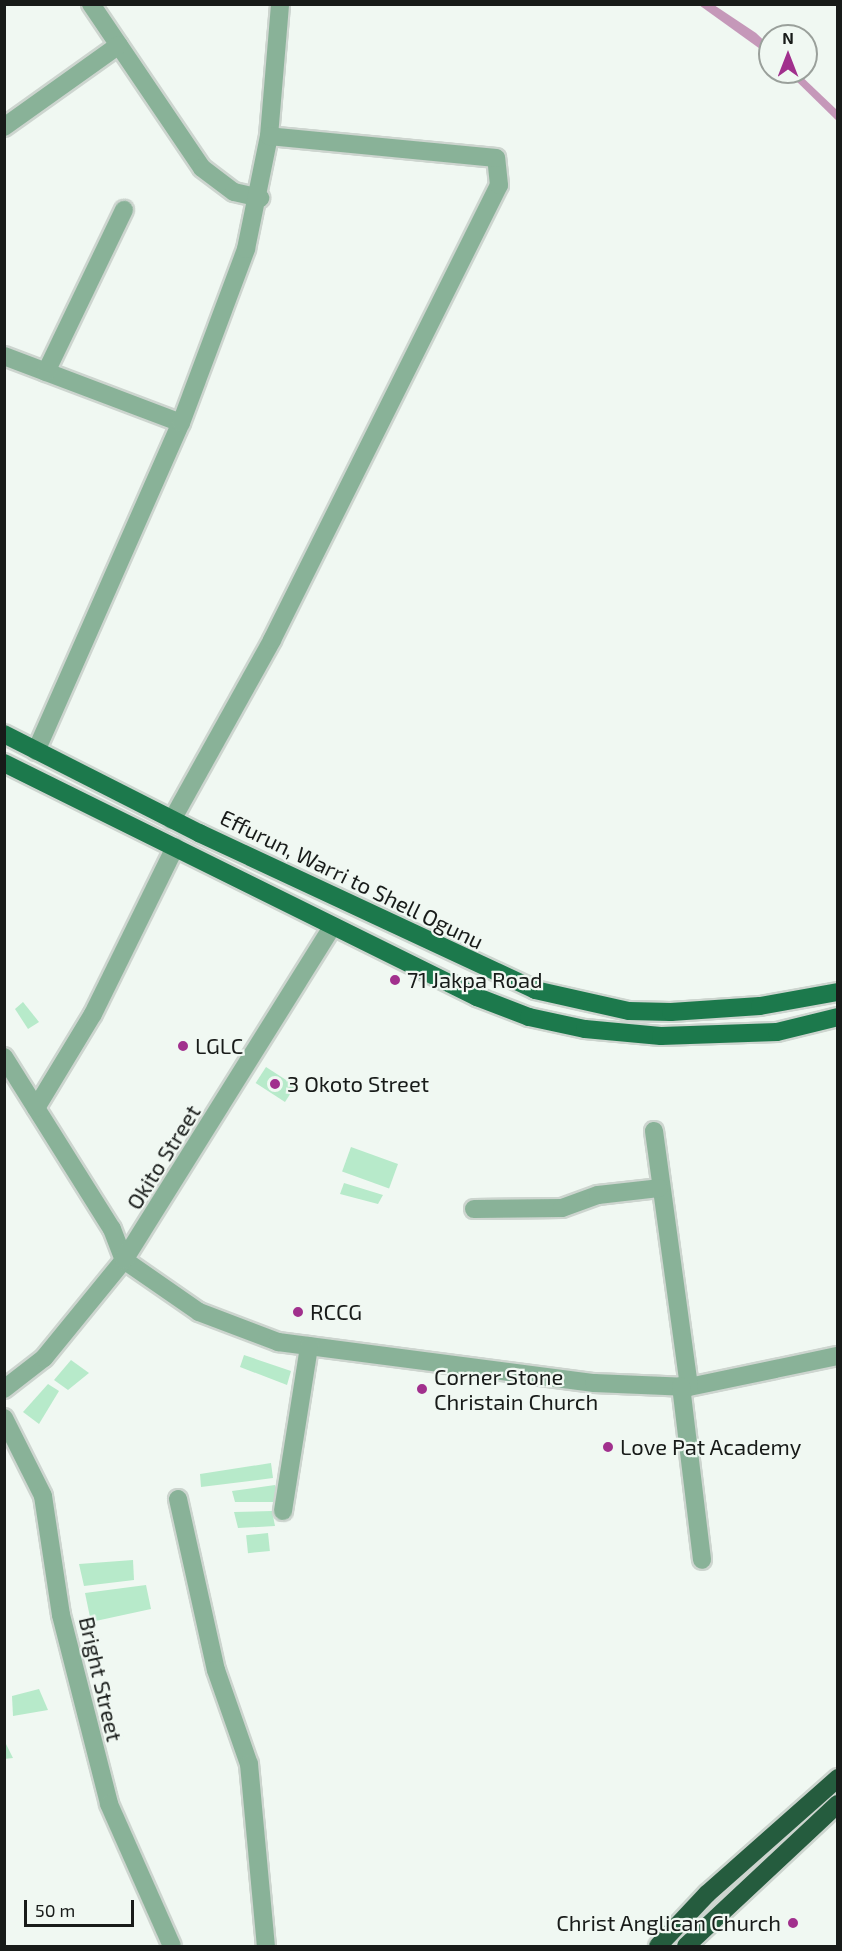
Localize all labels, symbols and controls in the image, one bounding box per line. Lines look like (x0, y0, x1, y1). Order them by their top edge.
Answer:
north arrow (758, 24, 818, 84)
text: N (782, 28, 794, 47)
street label: Effurun, Warri to Shell Ogunu (216, 803, 488, 955)
place label: 71 Jakpa Road (407, 967, 543, 993)
marker: 71 Jakpa Road (388, 973, 402, 987)
place label: LGLC (195, 1033, 243, 1059)
marker: LGLC (176, 1039, 190, 1053)
place label: 3 Okoto Street (287, 1071, 429, 1097)
marker: 3 Okoto Street (268, 1077, 282, 1091)
street label: Okito Street (120, 1100, 206, 1214)
place label: RCCG (310, 1299, 362, 1325)
marker: RCCG (291, 1305, 305, 1319)
place label: Corner Stone Christain Church (434, 1363, 598, 1414)
marker: Corner Stone Christain Church (415, 1382, 429, 1396)
place label: Love Pat Academy (620, 1434, 802, 1460)
marker: Love Pat Academy (601, 1440, 615, 1454)
street label: Bright Street (74, 1614, 128, 1744)
scale bar (27, 1888, 136, 1926)
text: 50 m (35, 1899, 75, 1921)
place label: Christ Anglican Church (556, 1910, 781, 1936)
marker: Christ Anglican Church (786, 1916, 800, 1930)

